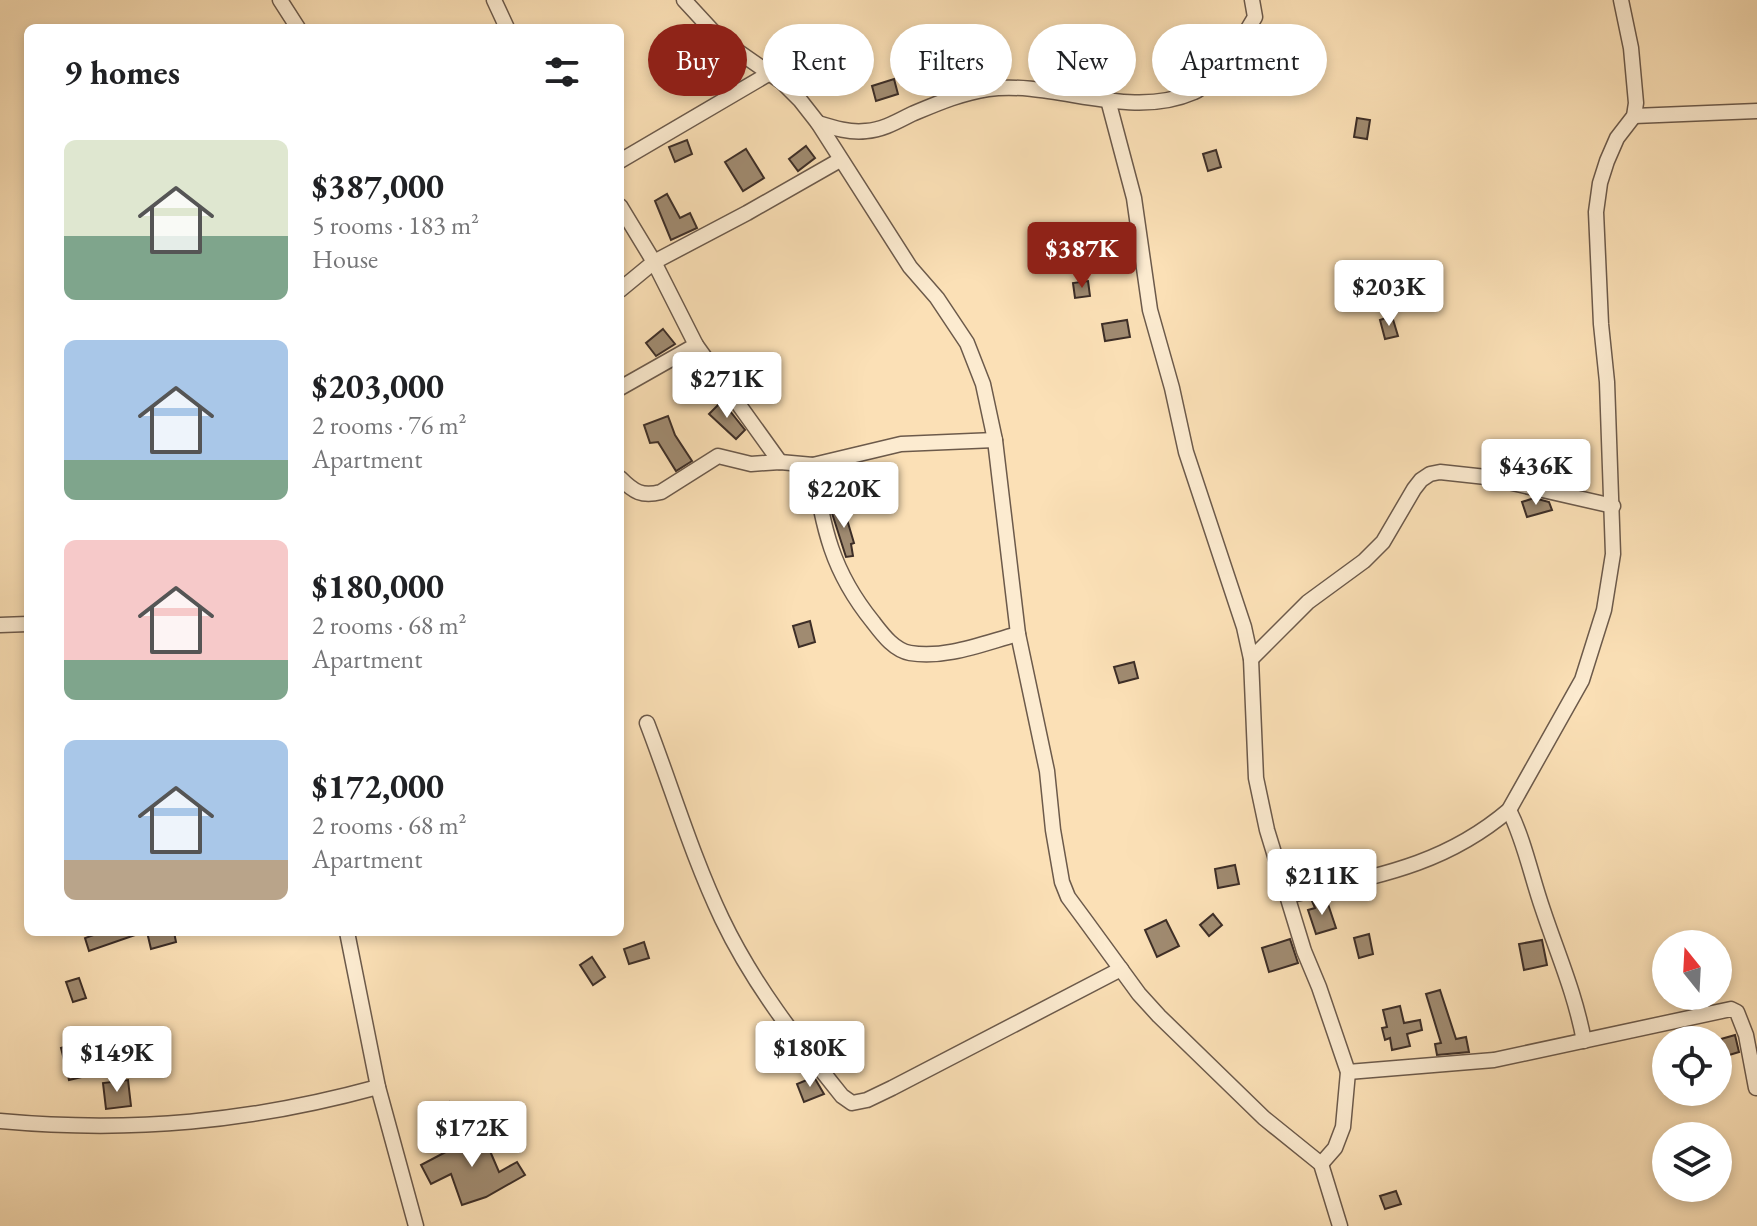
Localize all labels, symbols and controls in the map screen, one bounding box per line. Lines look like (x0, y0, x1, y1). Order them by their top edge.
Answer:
chip: Buy (648, 24, 747, 96)
chip: Rent (763, 24, 874, 96)
chip: Filters (890, 24, 1012, 96)
chip: New (1028, 24, 1136, 96)
chip: Apartment (1152, 24, 1327, 96)
text: 9 homes (64, 50, 180, 94)
icon: filters (540, 50, 584, 94)
text: $387,000 (312, 164, 444, 208)
icon: home (128, 172, 224, 268)
text: 5 rooms · 183 m² (312, 208, 479, 242)
pin: $387K (1026, 222, 1138, 290)
text: $387K (1045, 231, 1119, 265)
text: House (312, 242, 378, 276)
pin: $203K (1333, 260, 1445, 328)
text: $203K (1352, 269, 1426, 303)
pin: $271K (671, 352, 783, 420)
text: $271K (690, 361, 764, 395)
text: $203,000 (312, 364, 444, 408)
icon: home (128, 372, 224, 468)
text: 2 rooms · 76 m² (312, 408, 467, 442)
pin: $436K (1480, 439, 1592, 507)
text: Apartment (312, 442, 422, 476)
text: $436K (1499, 448, 1573, 482)
pin: $220K (788, 462, 900, 530)
text: $220K (807, 471, 881, 505)
text: $180,000 (312, 564, 444, 608)
icon: home (128, 572, 224, 668)
text: 2 rooms · 68 m² (312, 608, 467, 642)
text: Apartment (312, 642, 422, 676)
text: $172,000 (312, 764, 444, 808)
icon: home (128, 772, 224, 868)
text: 2 rooms · 68 m² (312, 808, 467, 842)
text: Apartment (312, 842, 422, 876)
pin: $211K (1266, 849, 1378, 917)
text: $211K (1285, 858, 1359, 892)
north arrow (1652, 930, 1732, 1010)
map controls (1652, 930, 1732, 1202)
pin: $180K (754, 1021, 866, 1089)
pin: $149K (61, 1026, 173, 1094)
button: locate (1652, 1026, 1732, 1106)
text: $180K (773, 1030, 847, 1064)
text: $149K (80, 1035, 154, 1069)
pin: $172K (416, 1101, 528, 1169)
text: $172K (435, 1110, 509, 1144)
button: layers (1652, 1122, 1732, 1202)

